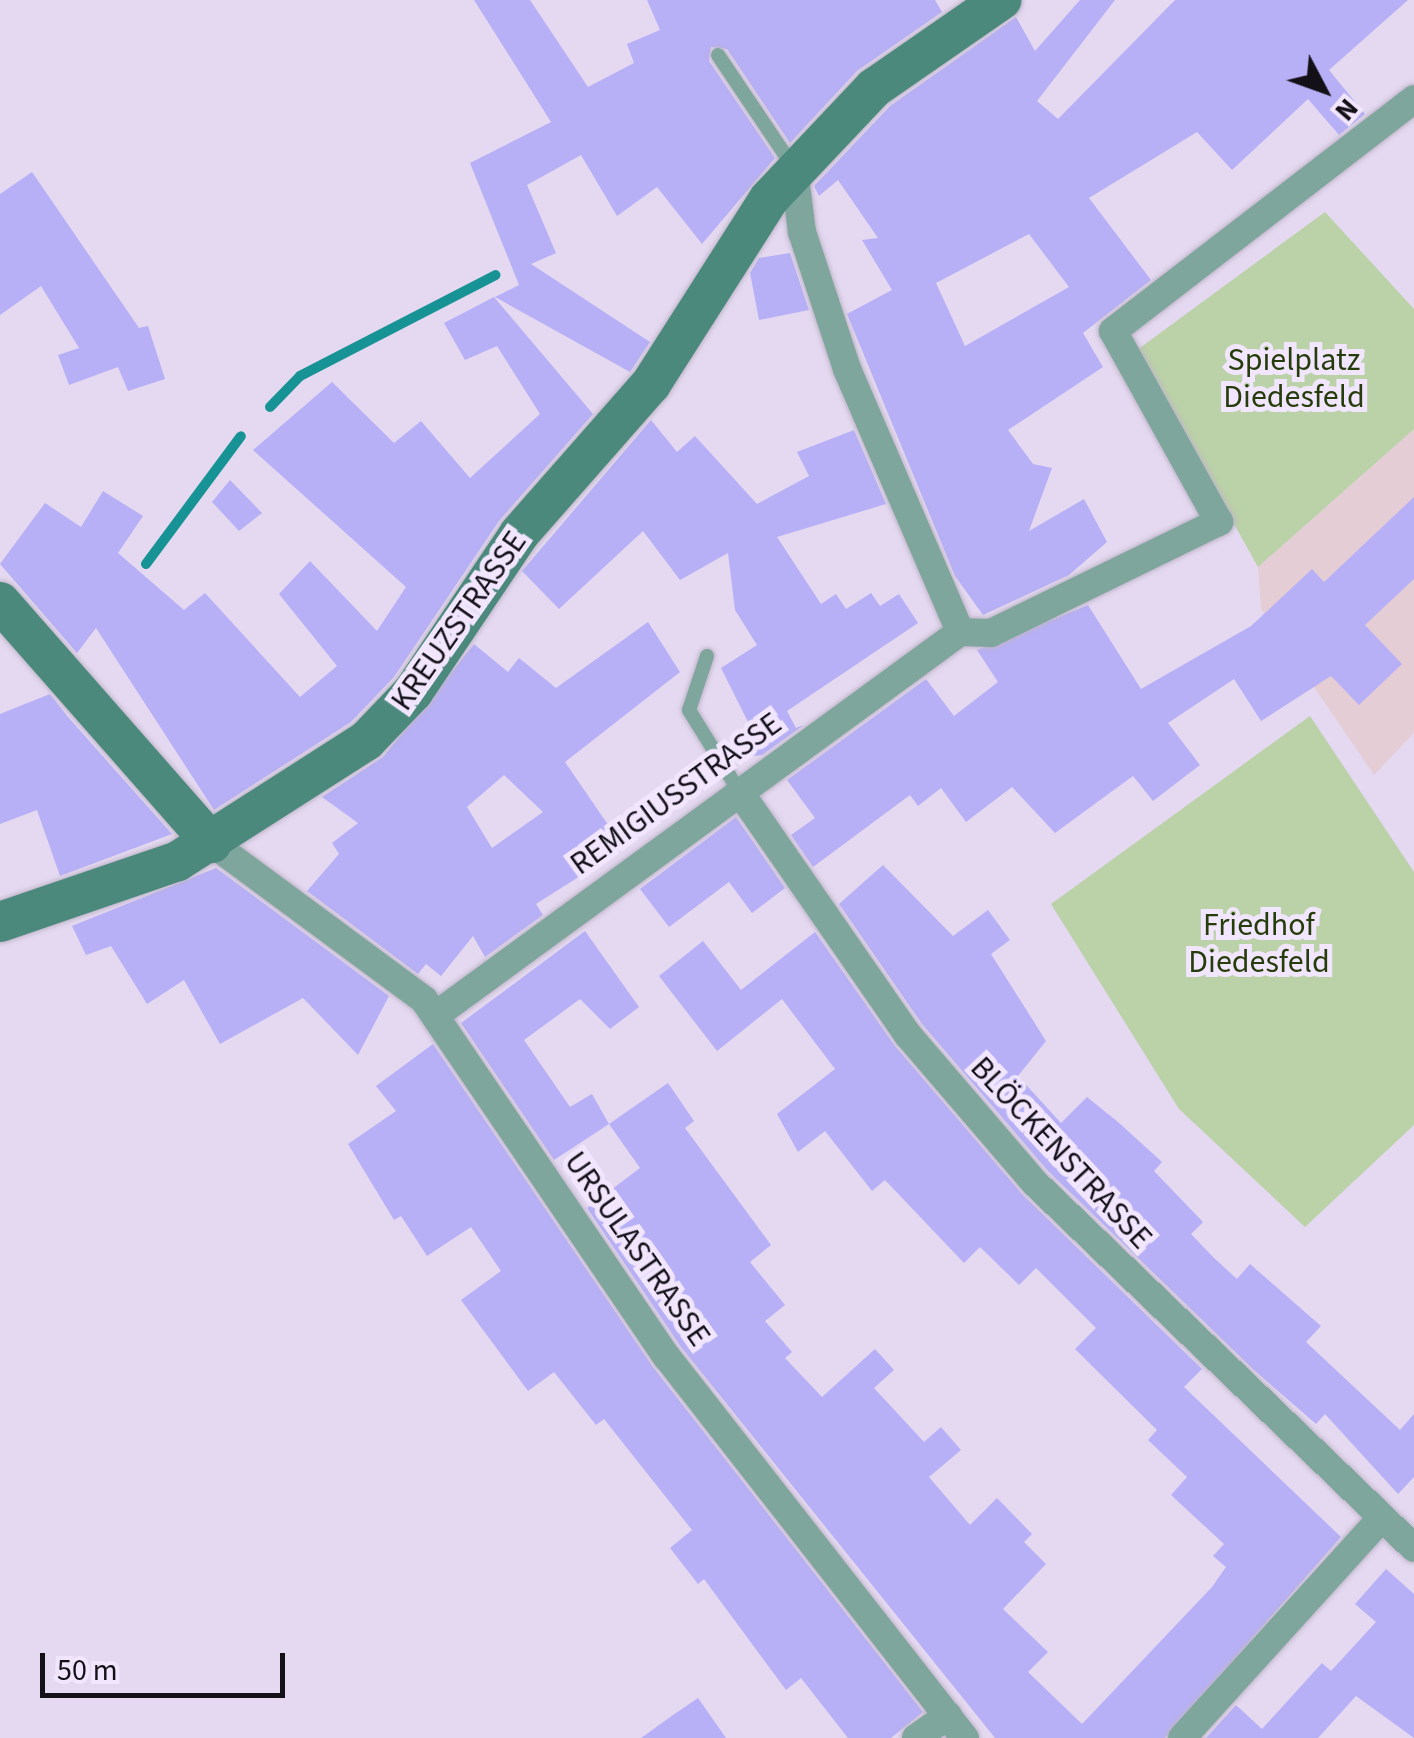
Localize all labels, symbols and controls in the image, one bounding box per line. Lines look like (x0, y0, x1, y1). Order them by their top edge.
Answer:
north arrow (1274, 40, 1374, 140)
text: N (1325, 90, 1368, 130)
park label: Spielplatz Diedesfeld (1223, 342, 1365, 417)
street label: KREUZSTRASSE (383, 524, 535, 718)
street label: REMIGIUSSTRASSE (563, 705, 789, 883)
park label: Friedhof Diedesfeld (1188, 907, 1330, 982)
street label: BLÖCKENSTRASSE (962, 1049, 1160, 1257)
street label: URSULASTRASSE (556, 1144, 718, 1354)
scale bar (45, 1633, 290, 1695)
text: 50 m (57, 1649, 118, 1692)

